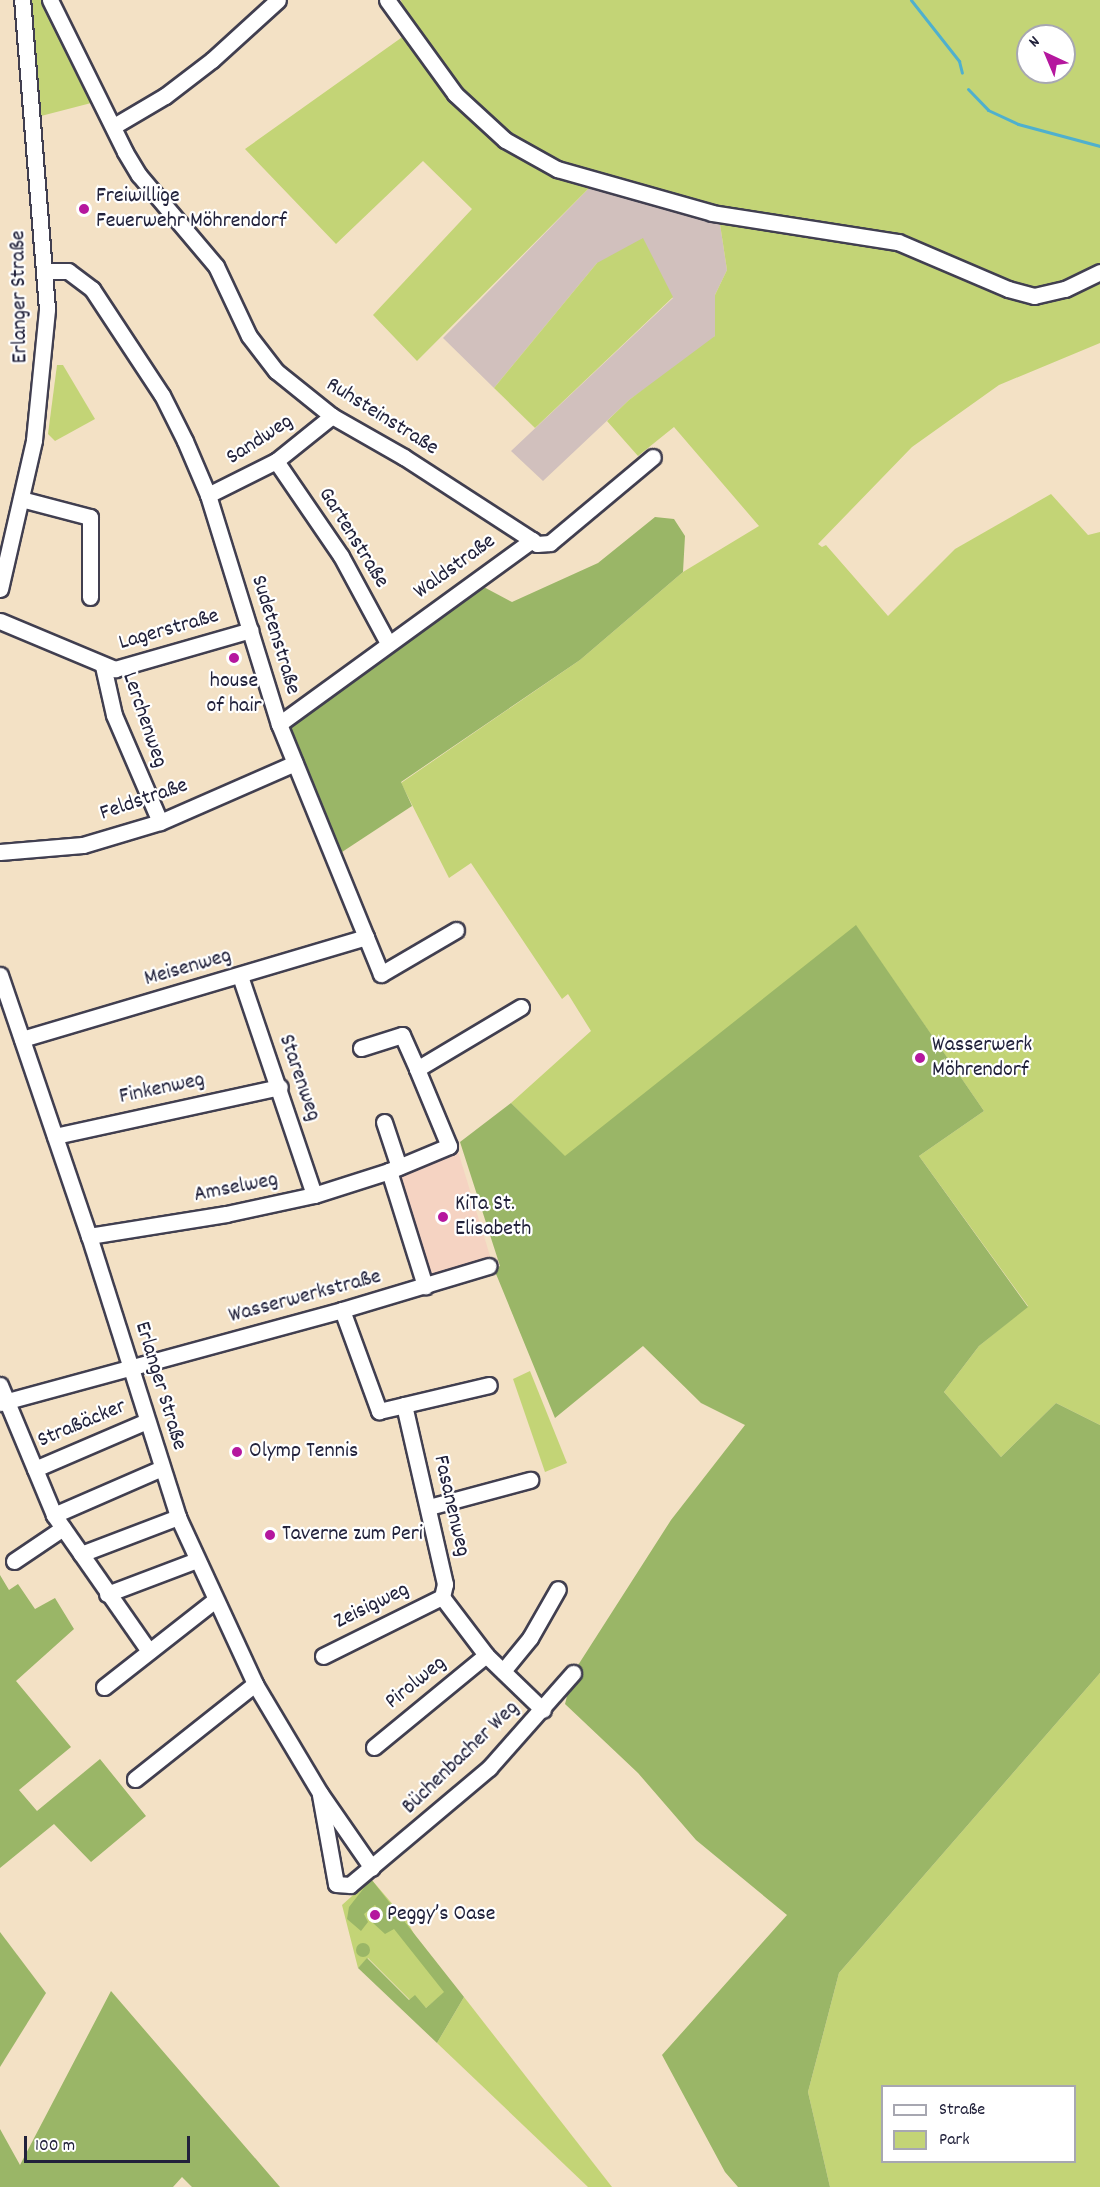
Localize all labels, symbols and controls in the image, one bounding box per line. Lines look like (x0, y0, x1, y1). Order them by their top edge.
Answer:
north arrow (1016, 24, 1076, 84)
text: N (1024, 31, 1045, 53)
place label: Freiwillige Feuerwehr Möhrendorf (96, 183, 287, 234)
marker: Freiwillige Feuerwehr Möhrendorf (77, 202, 91, 216)
street label: Erlanger Straße (6, 230, 34, 364)
street label: Ruhsteinstraße (321, 372, 443, 462)
street label: Sandweg (222, 409, 298, 471)
street label: Gartenstraße (312, 483, 394, 593)
street label: Waldstraße (409, 529, 501, 605)
street label: Sudetenstraße (244, 572, 306, 698)
street label: Lagerstraße (116, 603, 222, 657)
marker: house of hair (227, 651, 241, 665)
place label: house of hair (206, 668, 262, 720)
street label: Lerchenweg (115, 669, 173, 771)
street label: Feldstraße (97, 773, 191, 827)
street label: Meisenweg (141, 943, 235, 993)
street label: Starenweg (272, 1031, 326, 1125)
place label: Wasserwerk Möhrendorf (932, 1032, 1032, 1084)
marker: Wasserwerk Möhrendorf (913, 1051, 927, 1065)
street label: Finkenweg (117, 1067, 207, 1111)
street label: Amselweg (192, 1167, 280, 1209)
place label: KiTa St. Elisabeth (455, 1191, 531, 1242)
marker: KiTa St. Elisabeth (436, 1210, 450, 1224)
street label: Wasserwerkstraße (226, 1264, 384, 1330)
street label: Erlanger Straße (128, 1319, 192, 1453)
street label: Straßäcker (34, 1394, 130, 1454)
place label: Olymp Tennis (249, 1439, 358, 1465)
marker: Olymp Tennis (230, 1445, 244, 1459)
street label: Fasanenweg (427, 1453, 475, 1559)
place label: Taverne zum Peri (282, 1522, 423, 1548)
marker: Taverne zum Peri (263, 1528, 277, 1542)
street label: Zeisigweg (330, 1577, 414, 1635)
street label: Pirolweg (380, 1650, 452, 1716)
street label: Büchenbacher Weg (397, 1696, 525, 1820)
place label: Peggy’s Oase (387, 1902, 495, 1928)
marker: Peggy’s Oase (368, 1908, 382, 1922)
legend (881, 2085, 1076, 2163)
text: Straße (939, 2098, 985, 2123)
scale bar (27, 2124, 194, 2162)
text: Park (939, 2128, 970, 2153)
text: 100 m (35, 2134, 75, 2159)

